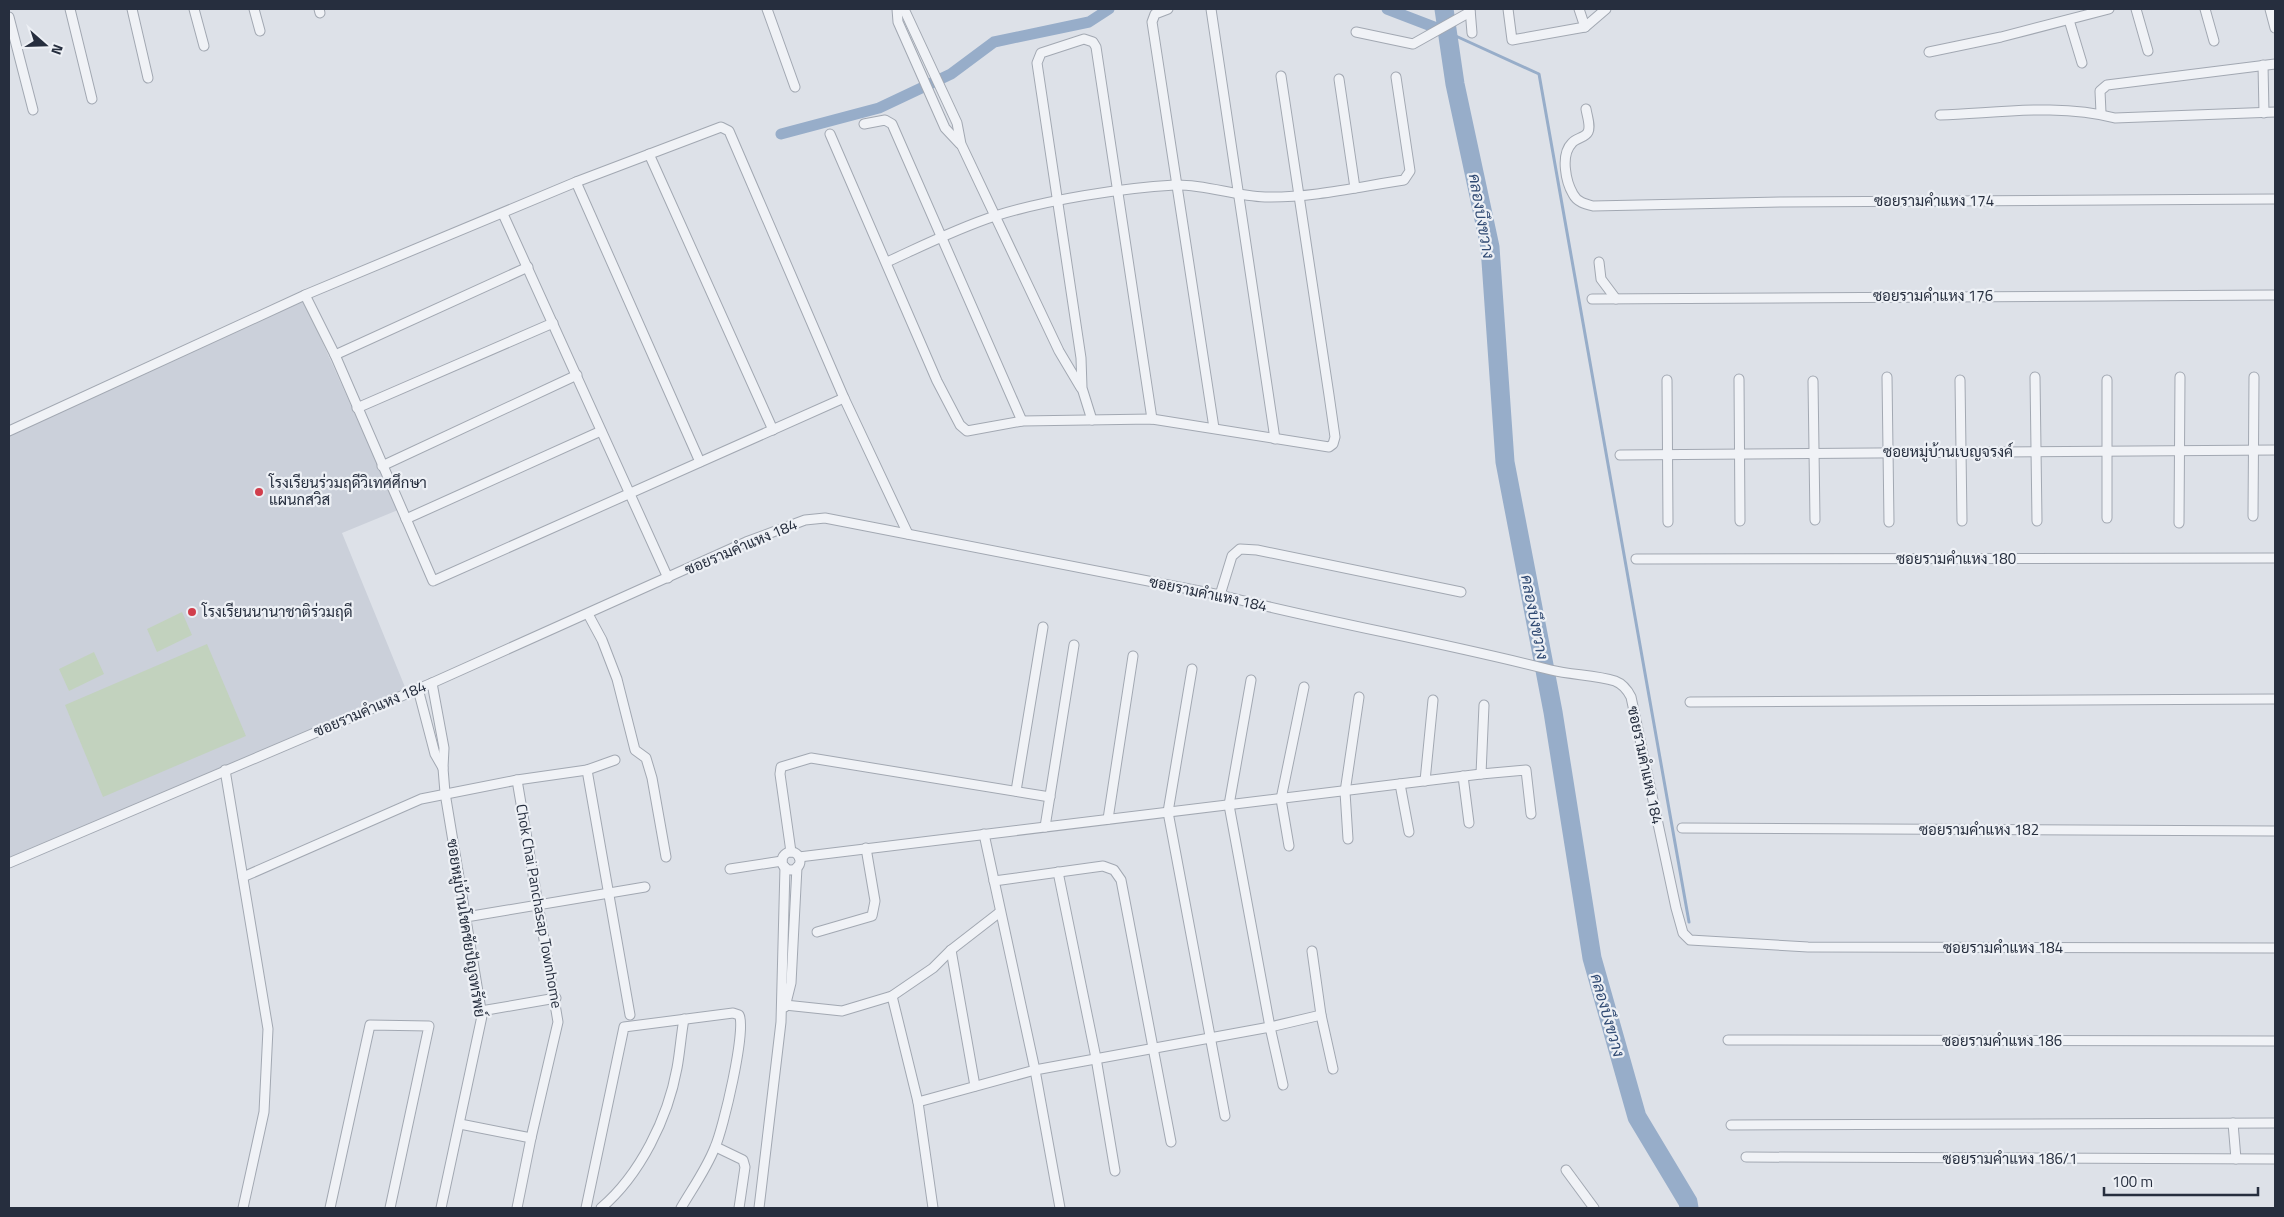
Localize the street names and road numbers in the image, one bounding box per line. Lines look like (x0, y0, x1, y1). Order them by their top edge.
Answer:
street label: ซอยรามคำแหง 174 (1874, 189, 1994, 212)
street label: ซอยรามคำแหง 176 (1873, 284, 1993, 307)
street label: ซอยหมู่บ้านเบญจรงค์ (1883, 440, 2013, 463)
street label: ซอยรามคำแหง 184 (681, 512, 801, 581)
street label: ซอยรามคำแหง 180 (1896, 547, 2016, 570)
street label: ซอยรามคำแหง 184 (1147, 570, 1269, 617)
street label: ซอยรามคำแหง 184 (310, 674, 430, 743)
street label: ซอยรามคำแหง 184 (1622, 704, 1669, 826)
street label: Chok Chai Panchasap Townhome (510, 802, 569, 1010)
street label: ซอยรามคำแหง 182 (1919, 818, 2039, 841)
street label: ซอยหมู่บ้านโชคชัยปัญจทรัพย์ (441, 837, 492, 1019)
street label: ซอยรามคำแหง 184 (1943, 936, 2063, 959)
street label: ซอยรามคำแหง 186 (1942, 1029, 2062, 1052)
street label: ซอยรามคำแหง 186/1 (1943, 1147, 2077, 1170)

